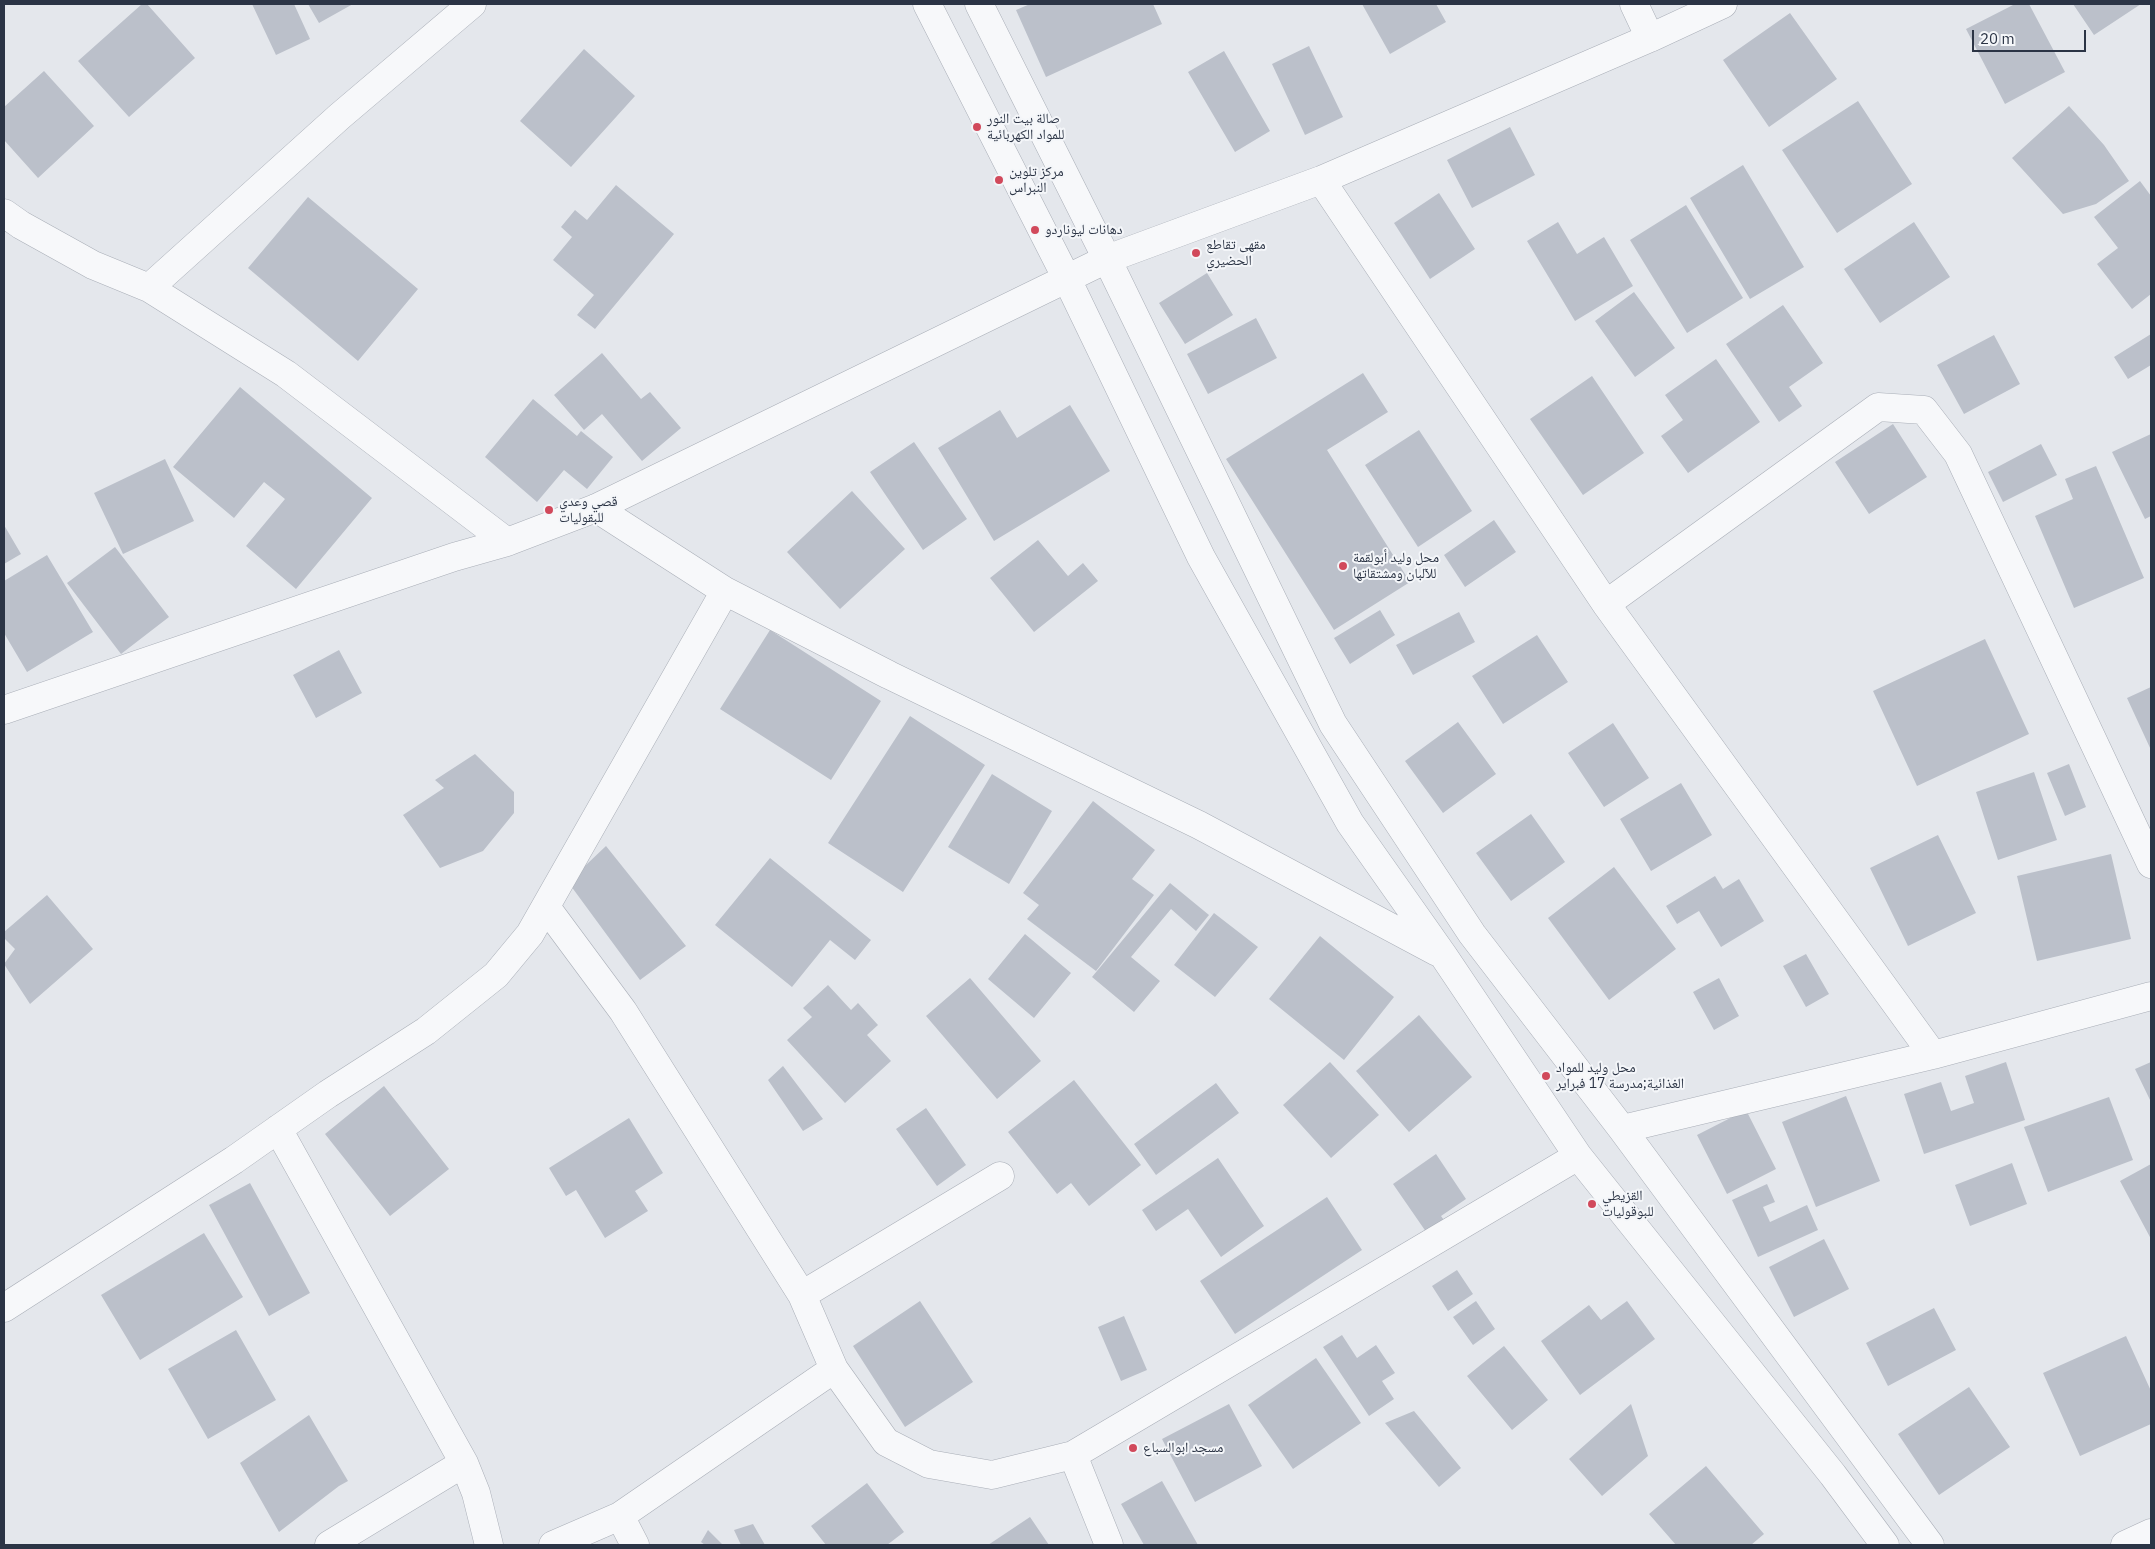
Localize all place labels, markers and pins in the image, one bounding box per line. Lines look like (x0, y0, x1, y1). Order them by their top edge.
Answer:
place label: صالة بيت النور للمواد الكهربائية (987, 111, 1064, 144)
marker: صالة بيت النور للمواد الكهربائية (971, 121, 983, 133)
place label: مركز تلوين النبراس (1009, 164, 1064, 196)
marker: مركز تلوين النبراس (993, 174, 1005, 186)
place label: دهانات ليوناردو (1045, 222, 1123, 238)
marker: دهانات ليوناردو (1029, 224, 1041, 236)
place label: مقهى تقاطع الحضيري (1206, 237, 1266, 270)
marker: مقهى تقاطع الحضيري (1190, 247, 1202, 259)
place label: قصي وعدي للبقوليات (559, 494, 618, 526)
marker: قصي وعدي للبقوليات (543, 504, 555, 516)
place label: محل وليد أبولقمة للآلبان ومشتقاتها (1353, 550, 1439, 582)
marker: محل وليد أبولقمة للآلبان ومشتقاتها (1337, 560, 1349, 572)
place label: محل وليد للمواد الغذائية;مدرسة 17 فبراير (1556, 1060, 1684, 1092)
marker: محل وليد للمواد الغذائية;مدرسة 17 فبراير (1540, 1070, 1552, 1082)
place label: القزيطي للبوقوليات (1602, 1188, 1654, 1220)
marker: القزيطي للبوقوليات (1586, 1198, 1598, 1210)
place label: مسجد ابوالسباع (1143, 1440, 1223, 1456)
marker: مسجد ابوالسباع (1127, 1442, 1139, 1454)

